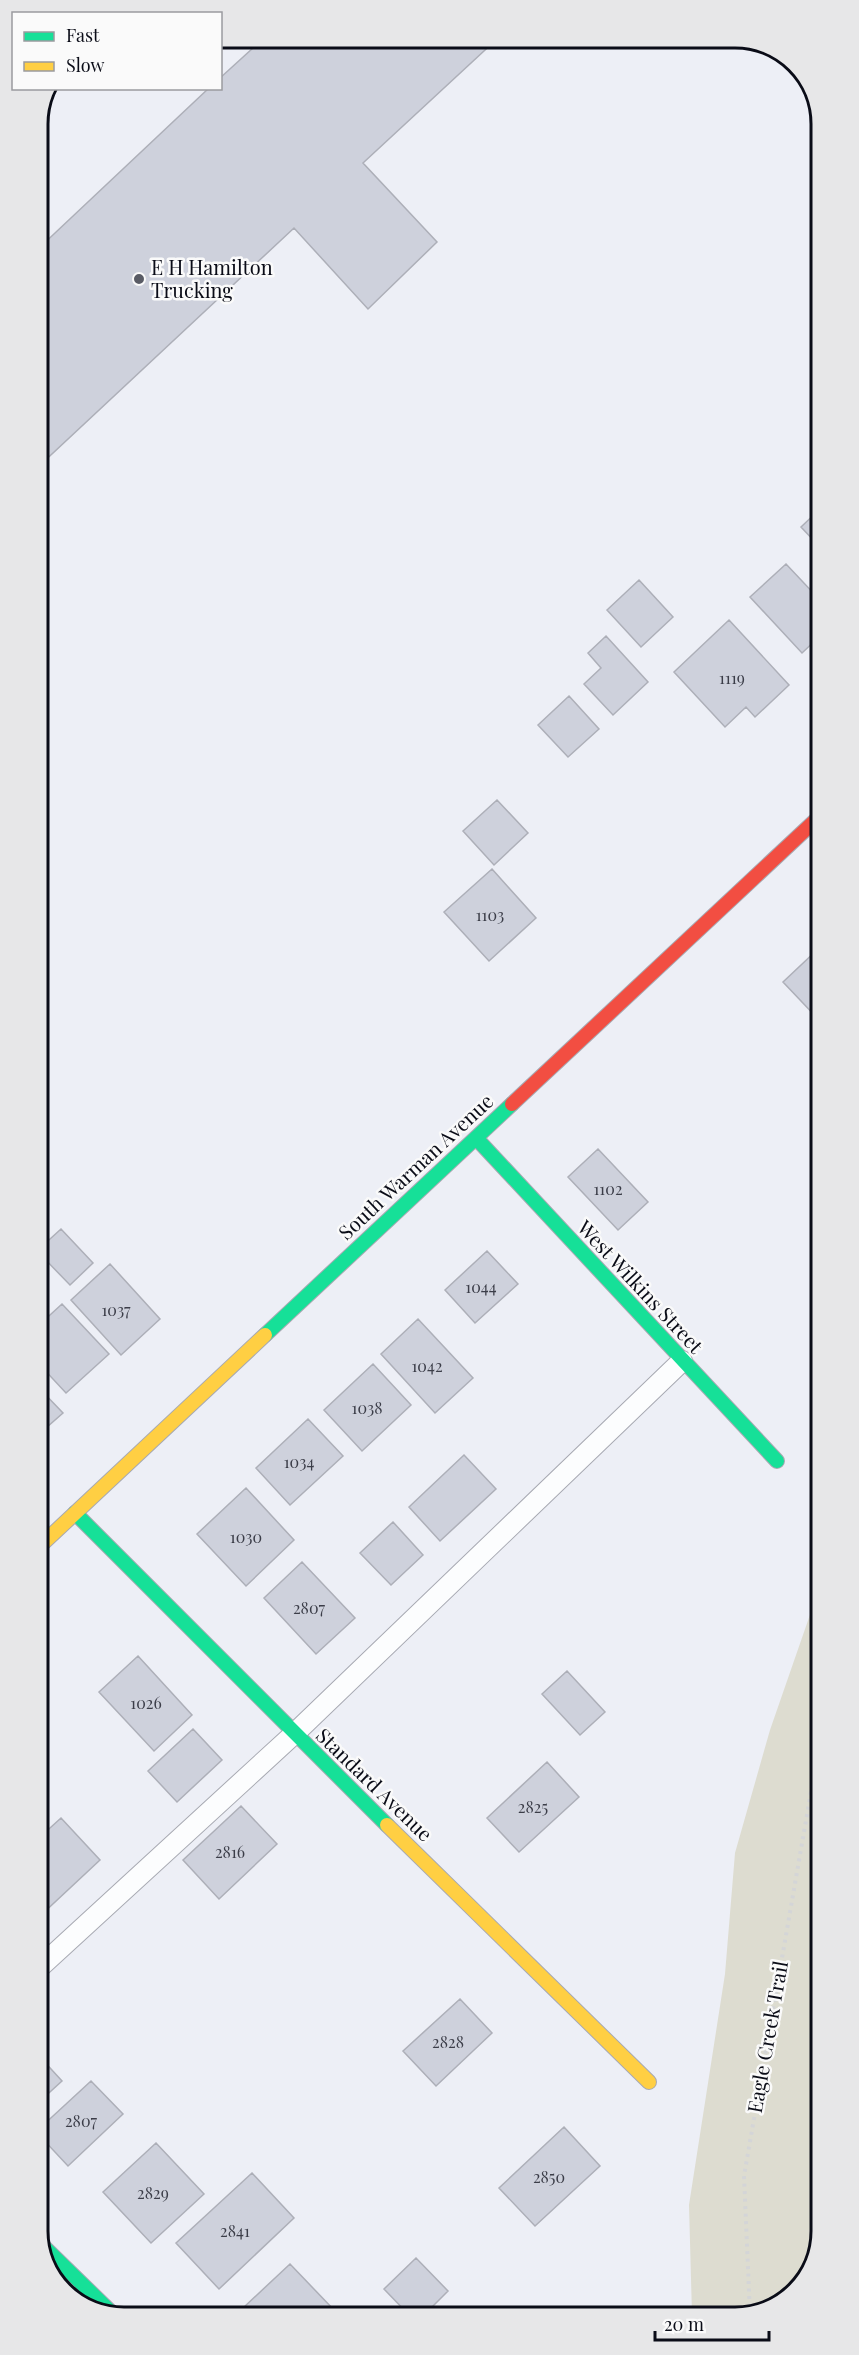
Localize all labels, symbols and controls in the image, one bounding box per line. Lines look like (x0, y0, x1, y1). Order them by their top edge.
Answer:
legend (12, 12, 222, 90)
text: Fast (66, 23, 100, 47)
text: Slow (66, 53, 104, 77)
place label: E H Hamilton Trucking (151, 253, 273, 303)
marker: E H Hamilton Trucking (132, 272, 146, 286)
house number: 1119 (719, 667, 745, 688)
house number: 1103 (476, 904, 504, 925)
street label: South Warman Avenue (332, 1087, 498, 1245)
house number: 1102 (593, 1178, 623, 1199)
street label: West Wilkins Street (572, 1213, 710, 1359)
house number: 1044 (465, 1276, 497, 1297)
house number: 1037 (101, 1299, 131, 1320)
house number: 1042 (411, 1355, 443, 1376)
house number: 1038 (351, 1397, 383, 1418)
house number: 1034 (284, 1451, 314, 1472)
house number: 1030 (230, 1526, 262, 1547)
house number: 2807 (293, 1597, 326, 1618)
house number: 1026 (130, 1692, 162, 1713)
street label: Standard Avenue (311, 1721, 439, 1846)
house number: 2825 (518, 1796, 548, 1817)
house number: 2816 (215, 1841, 245, 1862)
street label: Eagle Creek Trail (740, 1958, 793, 2115)
house number: 2828 (432, 2031, 464, 2052)
house number: 2807 (65, 2110, 98, 2131)
house number: 2850 (533, 2166, 565, 2187)
house number: 2829 (137, 2182, 169, 2203)
house number: 2841 (220, 2220, 250, 2241)
scale bar (655, 2304, 769, 2342)
text: 20 m (664, 2312, 704, 2336)

